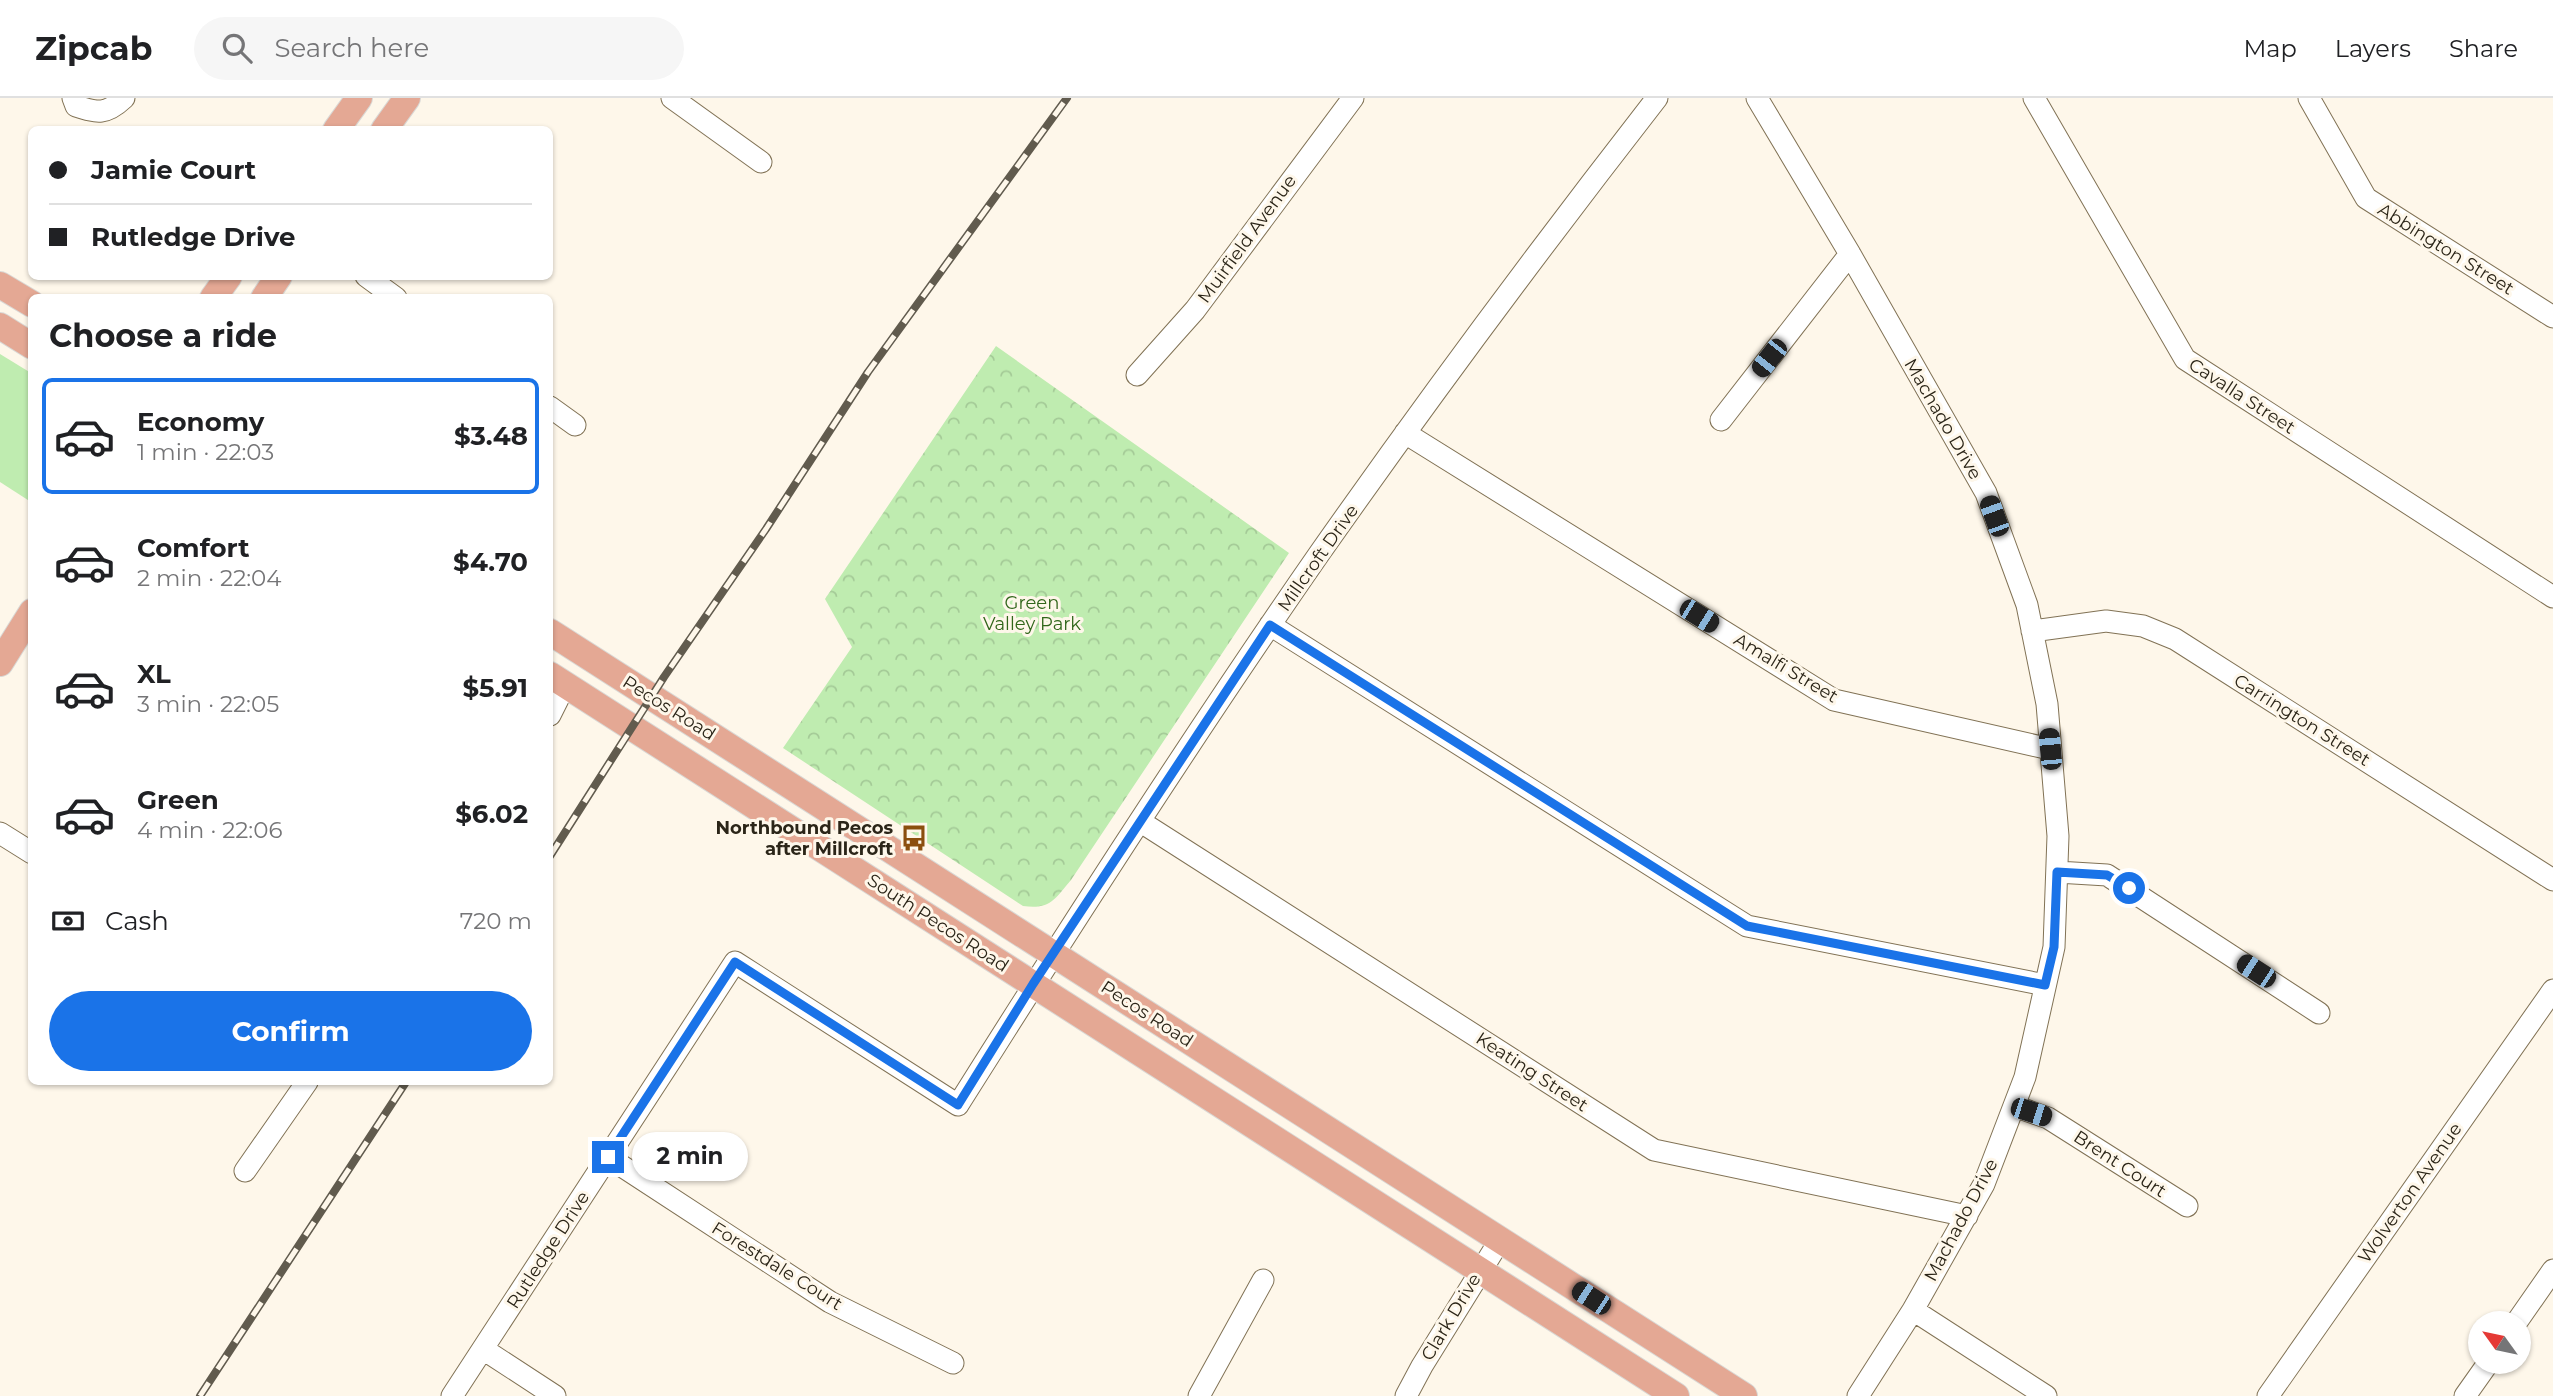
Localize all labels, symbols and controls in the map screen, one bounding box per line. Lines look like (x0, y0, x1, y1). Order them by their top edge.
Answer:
search box (194, 17, 684, 80)
text: Zipcab (35, 28, 152, 68)
icon: search (218, 29, 256, 67)
text: Search here (274, 32, 429, 64)
text: Map (2243, 34, 2297, 63)
text: Layers (2335, 34, 2411, 63)
text: Share (2449, 34, 2518, 63)
text: Jamie Court (91, 154, 256, 186)
street label: Muirfield Avenue (1193, 170, 1301, 307)
street label: Abbington Street (2374, 198, 2518, 300)
text: Rutledge Drive (91, 221, 295, 253)
text: Choose a ride (49, 316, 277, 355)
car (1748, 335, 1791, 381)
street label: Cavalla Street (2185, 353, 2299, 439)
street label: Machado Drive (1899, 355, 1987, 483)
icon: car (53, 405, 116, 468)
text: Economy (137, 406, 264, 438)
text: $3.48 (454, 420, 528, 452)
text: 1 min · 22:03 (137, 438, 274, 466)
car (1977, 493, 2012, 539)
street label: Millcroft Drive (1273, 500, 1363, 616)
icon: car (53, 531, 116, 594)
text: Comfort (137, 532, 249, 564)
text: $4.70 (453, 546, 528, 578)
text: 2 min · 22:04 (137, 564, 282, 592)
park label: Green Valley Park (983, 592, 1081, 635)
car (1676, 596, 1723, 636)
street label: Amalfi Street (1730, 628, 1842, 708)
icon: car (53, 657, 116, 720)
text: XL (137, 658, 171, 690)
street label: Carrington Street (2230, 669, 2374, 771)
street label: Pecos Road (618, 671, 720, 745)
text: $5.91 (462, 672, 528, 704)
text: 3 min · 22:05 (137, 690, 279, 718)
car (2038, 727, 2063, 771)
icon: car (53, 783, 116, 846)
text: Green (137, 784, 219, 816)
text: $6.02 (455, 798, 528, 830)
text: 4 min · 22:06 (137, 816, 282, 844)
place label: Northbound Pecos after Millcroft (716, 817, 893, 860)
bus stop icon: Northbound Pecos after Millcroft (899, 823, 929, 853)
street label: South Pecos Road (863, 869, 1013, 977)
route start (2113, 872, 2145, 904)
icon: cash (49, 902, 87, 940)
text: Cash (105, 905, 169, 937)
text: 720 m (460, 907, 532, 935)
car (2233, 951, 2280, 991)
street label: Pecos Road (1097, 976, 1197, 1052)
button: Confirm (49, 991, 532, 1071)
street label: Keating Street (1472, 1028, 1592, 1116)
car (2008, 1096, 2055, 1128)
street label: Wolverton Avenue (2353, 1119, 2467, 1267)
street label: Brent Court (2069, 1126, 2171, 1202)
callout: 2 min (632, 1132, 748, 1182)
route end (592, 1141, 624, 1173)
text: 2 min (656, 1142, 724, 1170)
street label: Machado Drive (1919, 1155, 2003, 1285)
street label: Rutledge Drive (502, 1187, 594, 1313)
street label: Forestdale Court (708, 1217, 846, 1315)
street label: Clark Drive (1416, 1269, 1486, 1365)
car (1568, 1278, 1615, 1318)
north arrow (2468, 1311, 2530, 1374)
map controls (2468, 1311, 2531, 1374)

